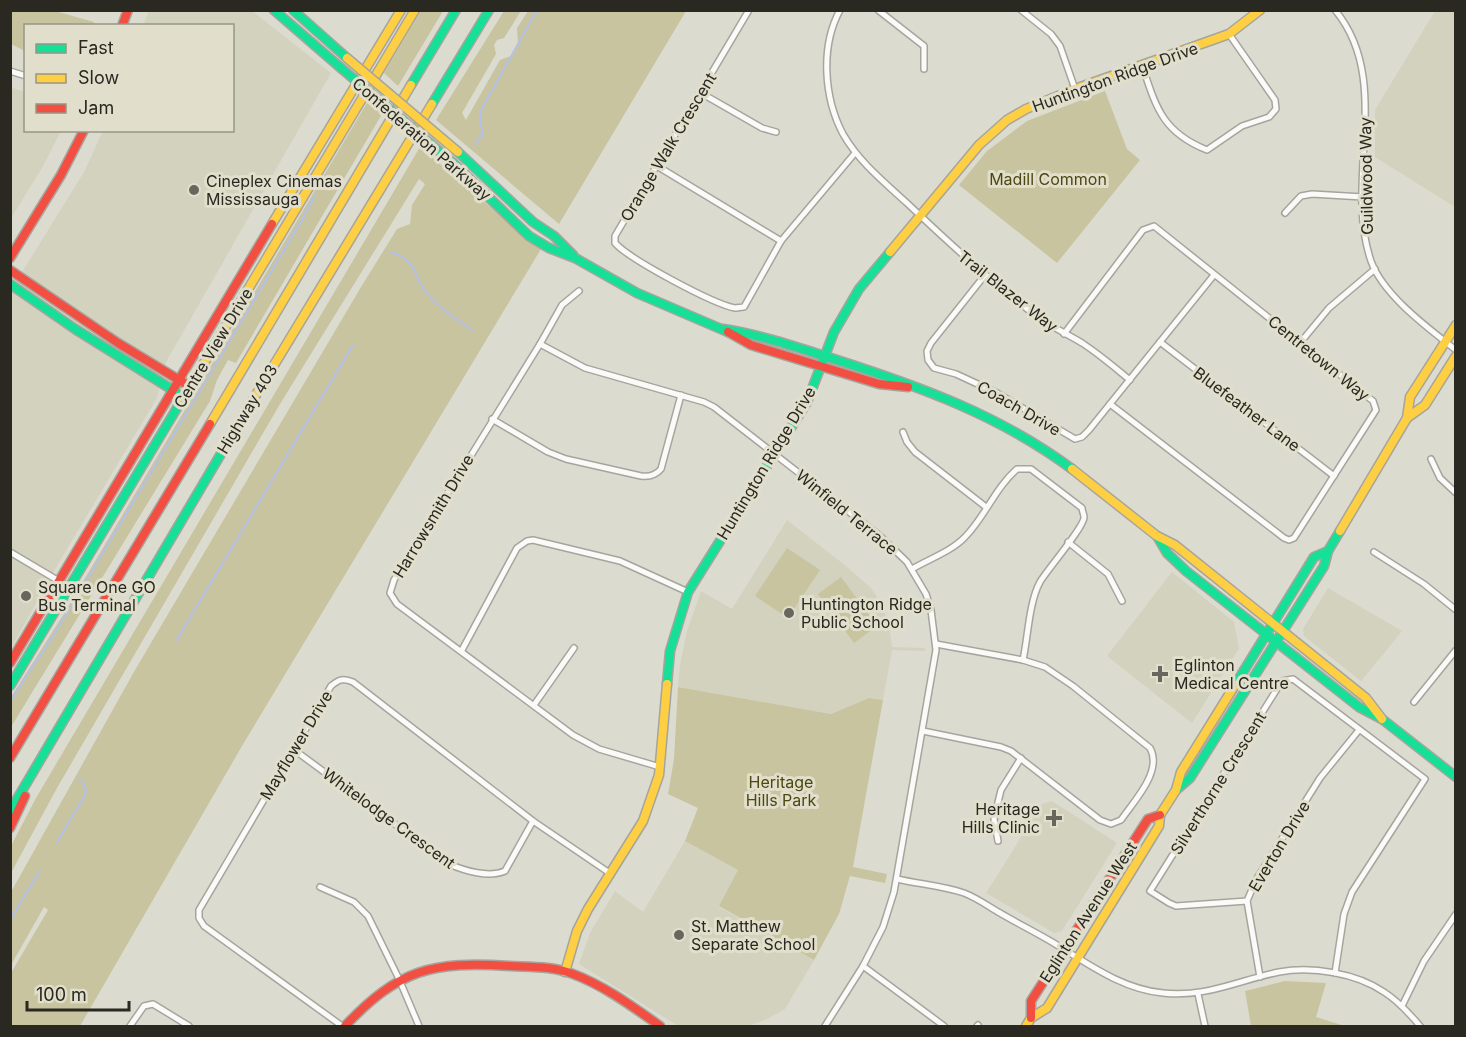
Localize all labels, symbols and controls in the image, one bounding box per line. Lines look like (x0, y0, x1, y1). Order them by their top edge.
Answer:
legend (24, 24, 234, 132)
text: Fast (78, 37, 114, 58)
street label: Huntington Ridge Drive (1029, 38, 1201, 116)
text: Slow (78, 67, 119, 88)
street label: Orange Walk Crescent (616, 69, 720, 225)
street label: Confederation Parkway (348, 73, 496, 205)
text: Jam (78, 97, 114, 118)
street label: Guildwood Way (1355, 117, 1377, 235)
park label: Madill Common (989, 169, 1107, 189)
place label: Cineplex Cinemas Mississauga (206, 171, 342, 209)
marker: Cineplex Cinemas Mississauga (187, 183, 201, 197)
street label: Trail Blazer Way (954, 246, 1062, 336)
street label: Centre View Drive (169, 284, 257, 412)
street label: Centretown Way (1264, 311, 1374, 405)
street label: Highway 403 (212, 361, 282, 457)
street label: Bluefeather Lane (1190, 362, 1304, 456)
street label: Coach Drive (974, 376, 1064, 440)
street label: Huntington Ridge Drive (712, 383, 820, 543)
street label: Harrowsmith Drive (388, 451, 478, 581)
street label: Winfield Terrace (792, 465, 902, 559)
place label: Square One GO Bus Terminal (38, 577, 156, 615)
marker: Square One GO Bus Terminal (19, 589, 33, 603)
place label: Huntington Ridge Public School (801, 594, 932, 632)
marker: Huntington Ridge Public School (782, 606, 796, 620)
place label: Eglinton Medical Centre (1174, 655, 1289, 693)
marker: Eglinton Medical Centre (1151, 665, 1169, 683)
street label: Mayflower Drive (256, 687, 336, 803)
street label: Silverthorne Crescent (1166, 708, 1270, 858)
street label: Whitelodge Crescent (319, 763, 459, 873)
park label: Heritage Hills Park (746, 772, 817, 810)
street label: Everton Drive (1244, 797, 1314, 895)
place label: Heritage Hills Clinic (962, 799, 1040, 837)
marker: Heritage Hills Clinic (1045, 809, 1063, 827)
street label: Eglinton Avenue West (1035, 838, 1141, 986)
place label: St. Matthew Separate School (691, 916, 815, 954)
marker: St. Matthew Separate School (672, 928, 686, 942)
scale bar (27, 974, 129, 1012)
text: 100 m (36, 984, 87, 1005)

